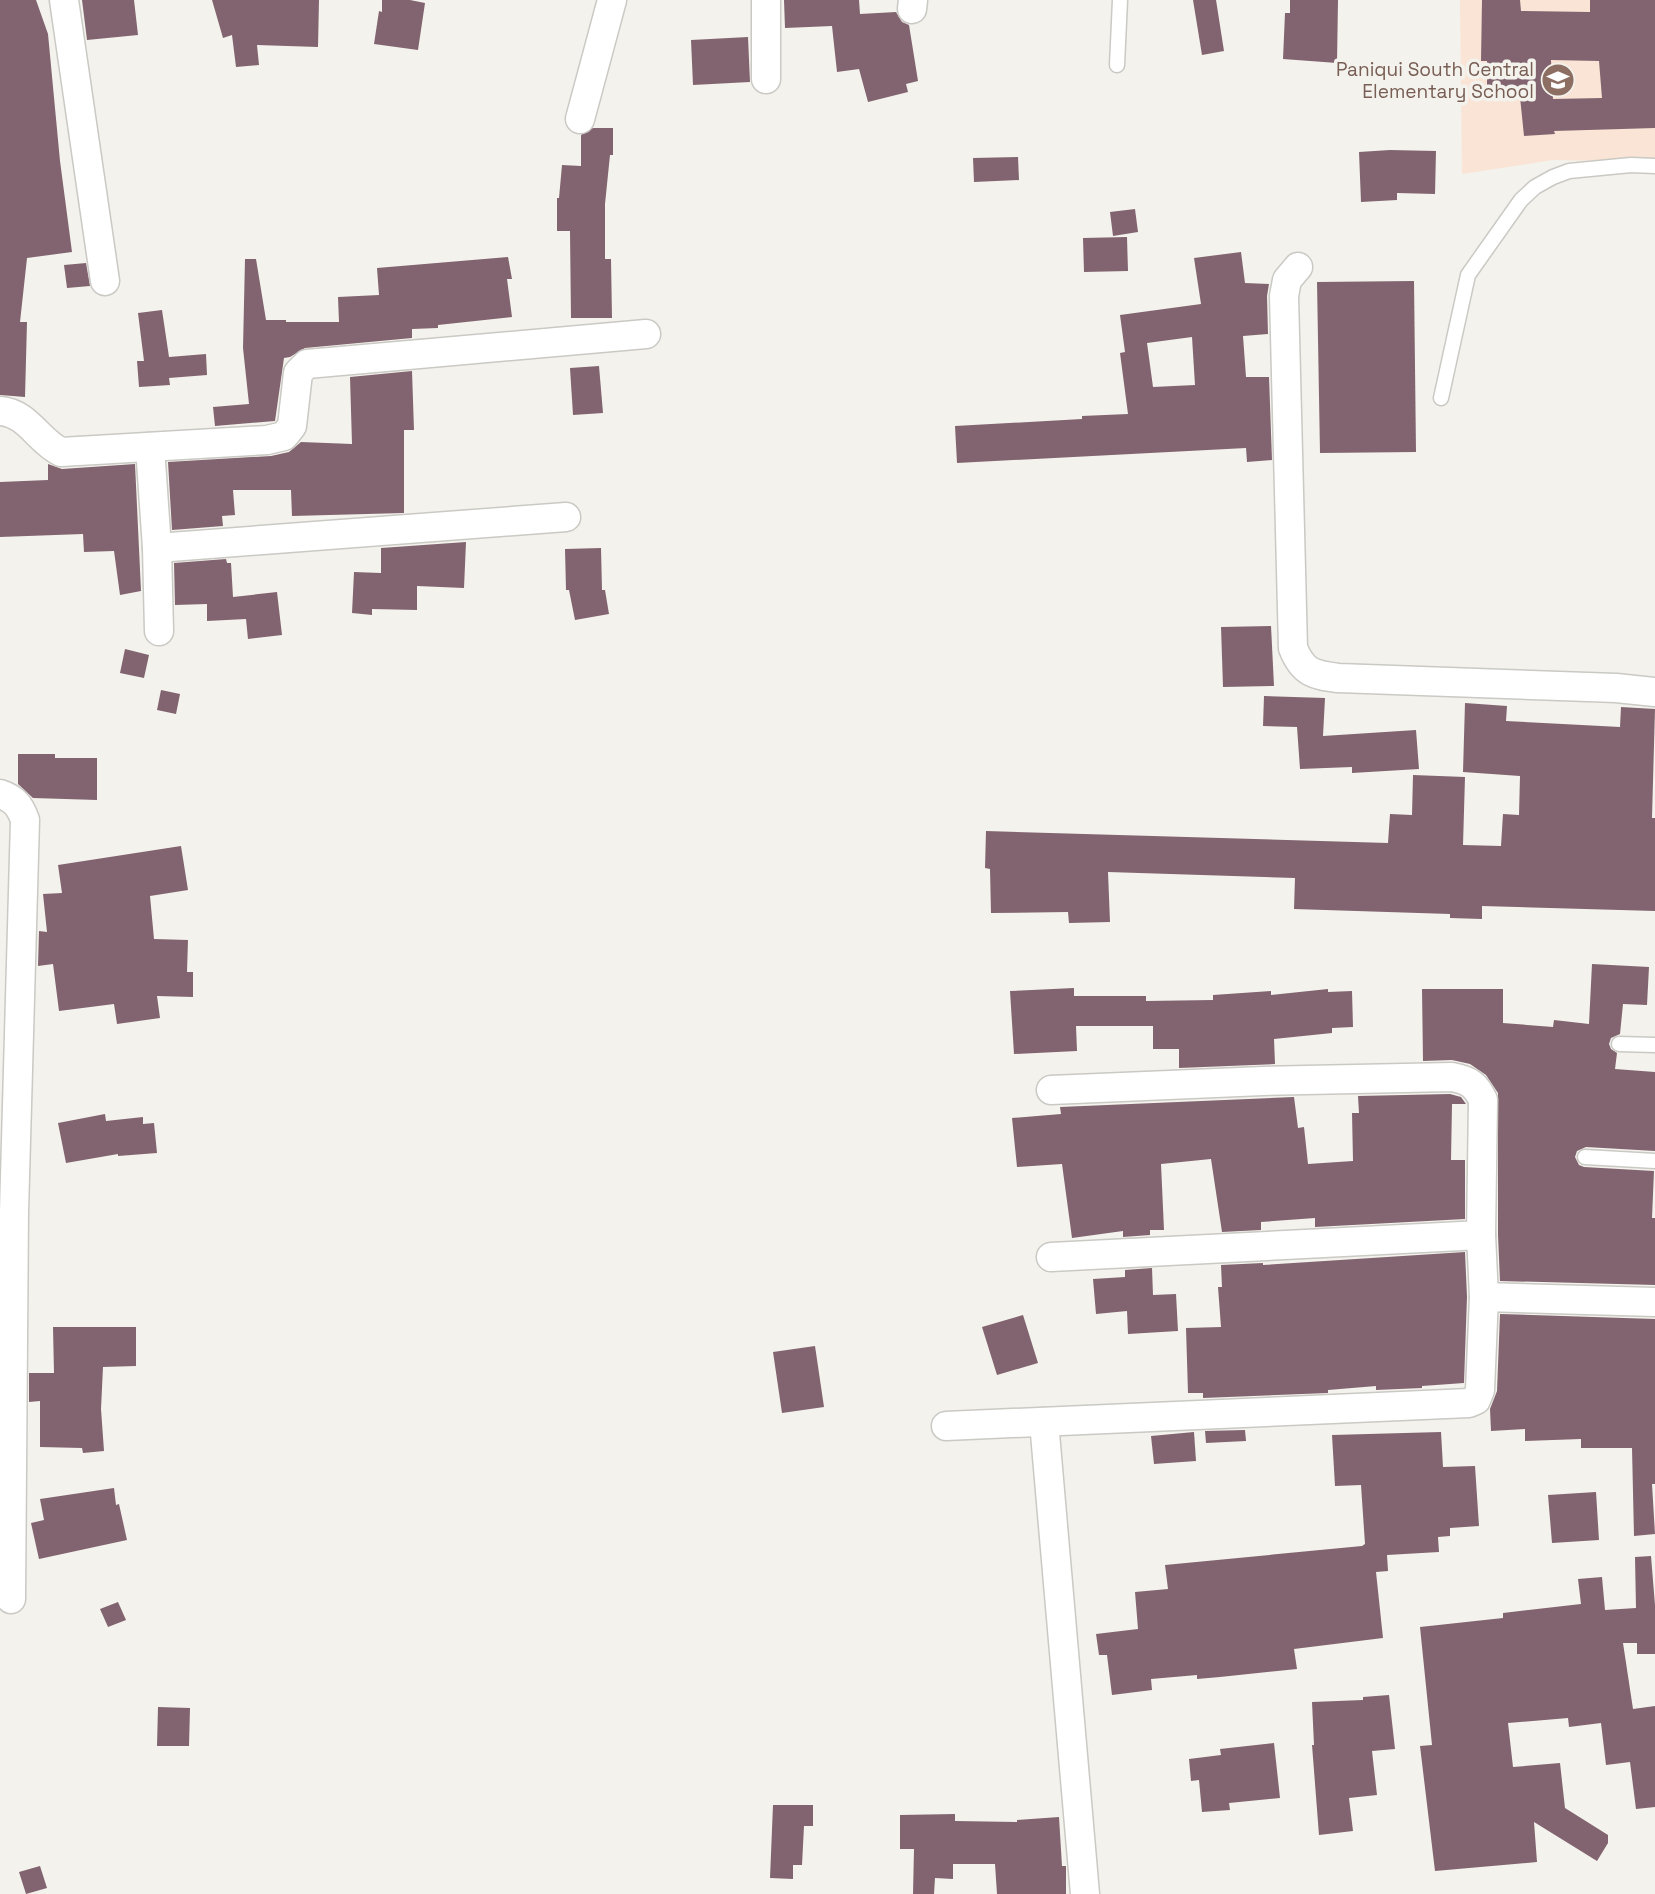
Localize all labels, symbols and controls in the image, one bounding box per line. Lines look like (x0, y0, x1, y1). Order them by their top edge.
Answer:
place label: Paniqui South Central Elementary School (1336, 57, 1534, 104)
school or university icon: Paniqui South Central Elementary School (1539, 61, 1577, 99)

